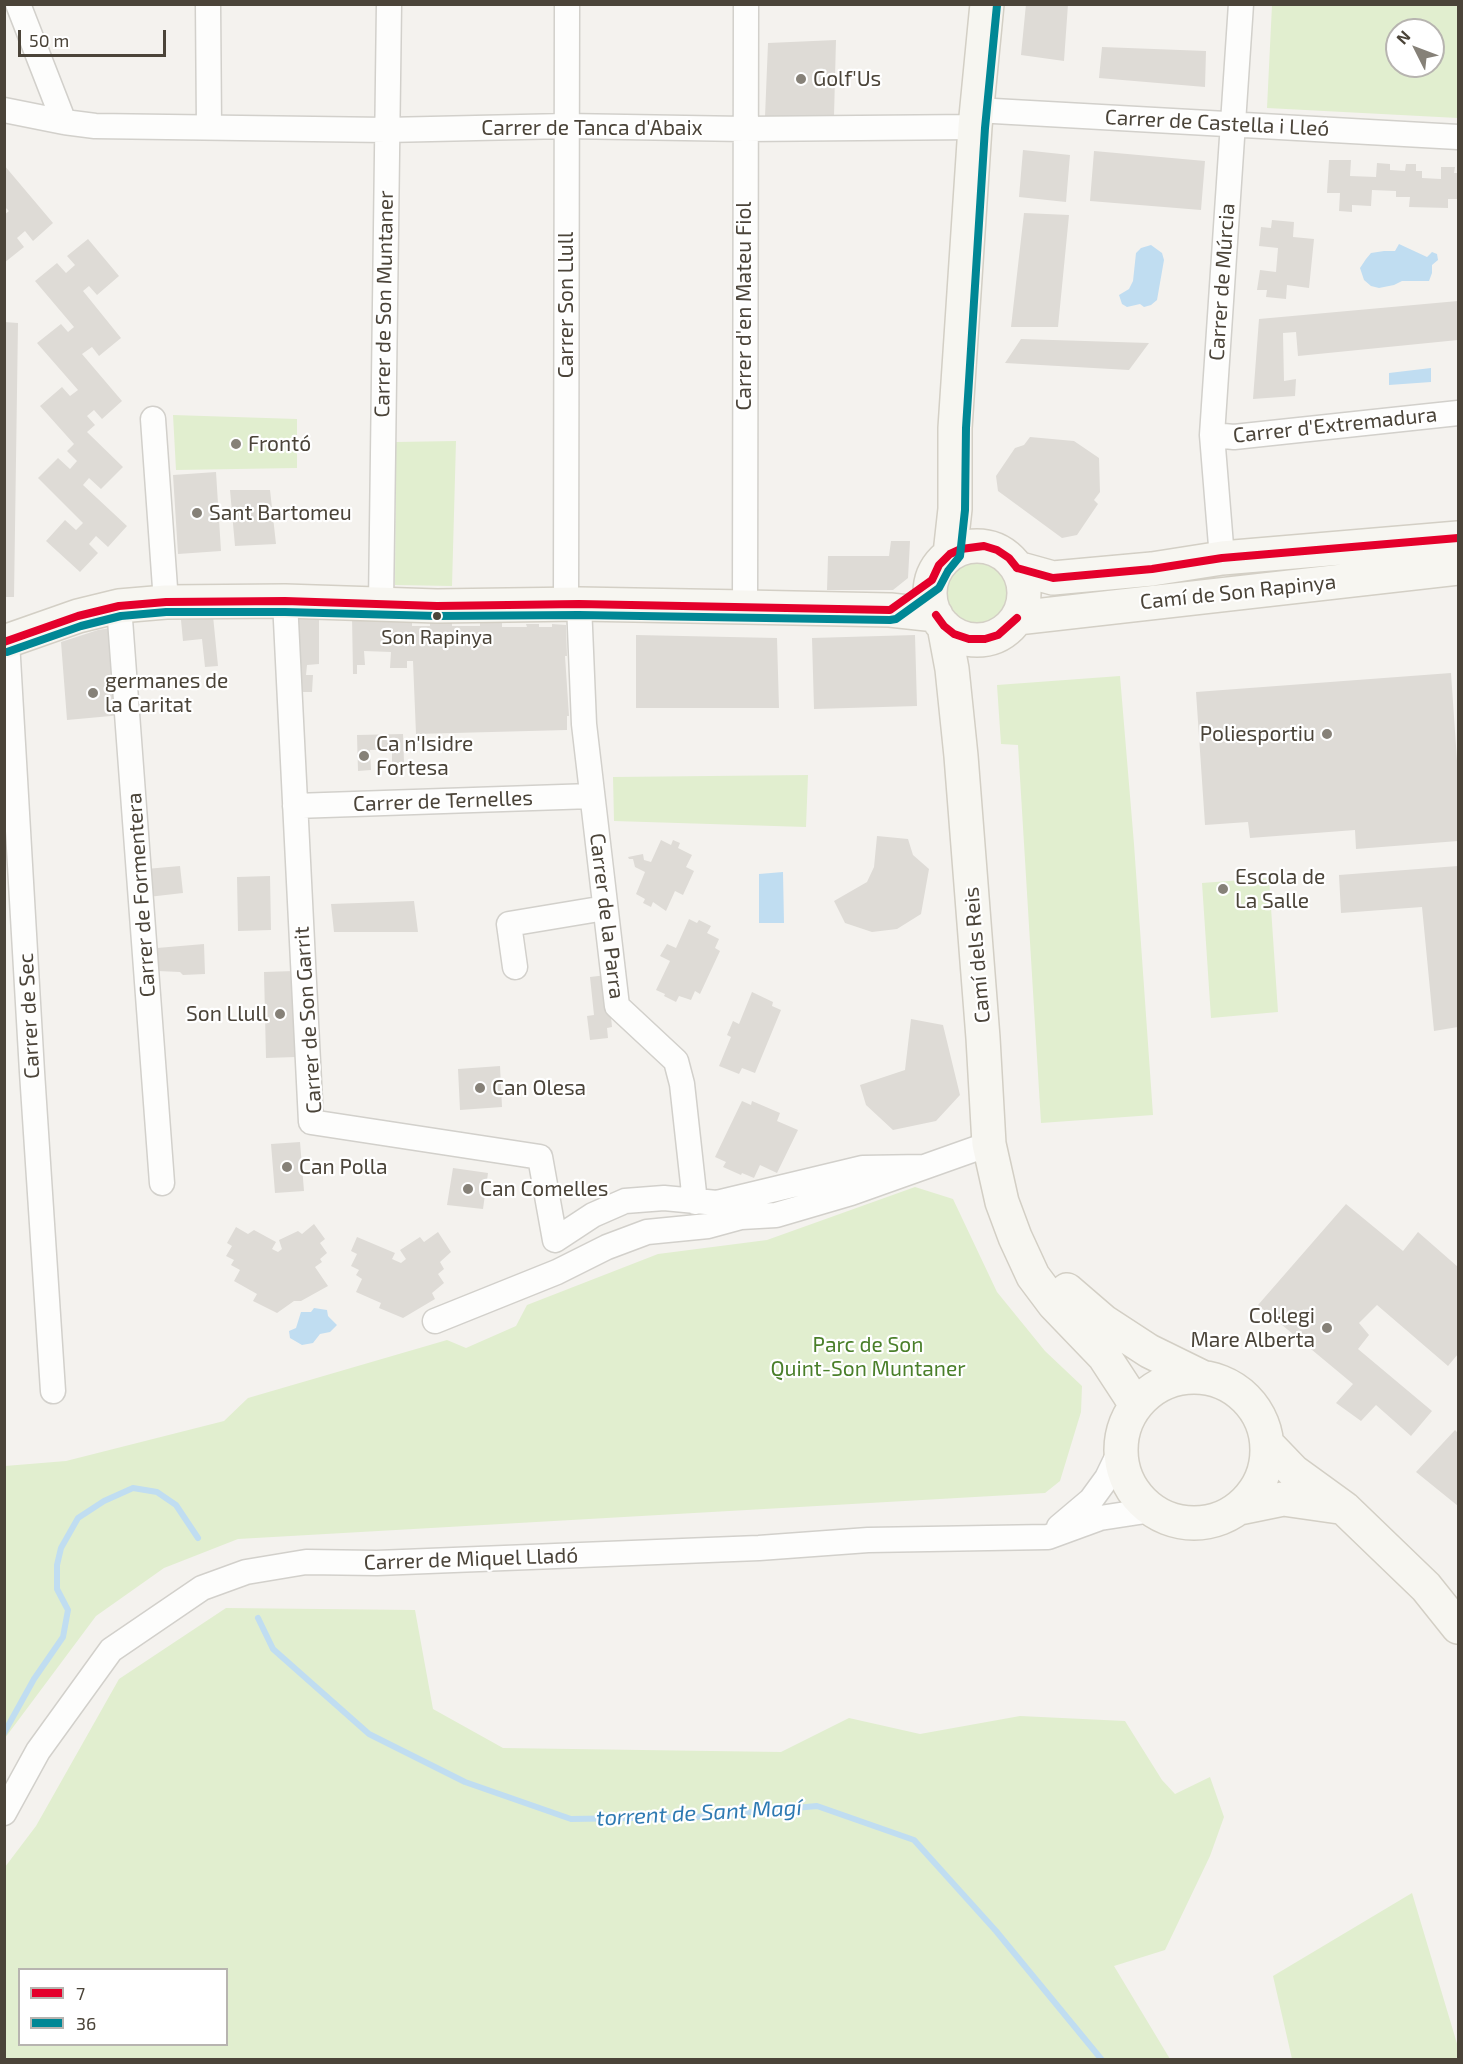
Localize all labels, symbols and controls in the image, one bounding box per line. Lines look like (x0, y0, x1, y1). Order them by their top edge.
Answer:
scale bar (21, 18, 170, 56)
north arrow (1385, 18, 1445, 78)
text: N (1392, 26, 1414, 48)
text: 50 m (29, 29, 69, 51)
place label: Golf'Us (813, 66, 881, 92)
marker: Golf'Us (794, 72, 808, 86)
street label: Carrer de Castella i Lleó (1104, 105, 1330, 141)
street label: Carrer de Tanca d'Abaix (481, 115, 703, 141)
street label: Carrer de Son Muntaner (369, 190, 399, 418)
street label: Carrer d'en Mateu Fiol (731, 201, 757, 411)
street label: Carrer de Múrcia (1204, 202, 1240, 362)
street label: Carrer Son Llull (553, 232, 579, 378)
street label: Carrer d'Extremadura (1232, 402, 1438, 448)
place label: Frontó (248, 431, 311, 457)
marker: Frontó (229, 437, 243, 451)
place label: Sant Bartomeu (209, 500, 352, 526)
marker: Sant Bartomeu (190, 506, 204, 520)
street label: Camí de Son Rapinya (1139, 569, 1337, 615)
marker: Son Rapinya (431, 610, 443, 622)
place label: Son Rapinya (381, 625, 493, 649)
place label: germanes de la Caritat (105, 668, 228, 718)
marker: germanes de la Caritat (86, 686, 100, 700)
place label: Poliesportiu (1200, 721, 1315, 747)
marker: Poliesportiu (1320, 727, 1334, 741)
place label: Ca n'Isidre Fortesa (376, 731, 473, 781)
marker: Ca n'Isidre Fortesa (357, 749, 371, 763)
street label: Carrer de Ternelles (353, 785, 533, 817)
street label: Carrer de Formentera (121, 792, 161, 998)
street label: Carrer de la Parra (584, 832, 630, 1000)
place label: Escola de La Salle (1235, 864, 1325, 914)
marker: Escola de La Salle (1216, 882, 1230, 896)
street label: Camí dels Reis (958, 886, 996, 1024)
street label: Carrer de Son Garrit (289, 925, 327, 1115)
street label: Carrer de Sec (13, 953, 45, 1079)
place label: Son Llull (186, 1001, 268, 1027)
marker: Son Llull (273, 1007, 287, 1021)
place label: Can Olesa (492, 1075, 586, 1101)
marker: Can Olesa (473, 1081, 487, 1095)
place label: Can Polla (299, 1154, 388, 1180)
marker: Can Polla (280, 1160, 294, 1174)
place label: Can Comelles (480, 1176, 608, 1202)
marker: Can Comelles (461, 1182, 475, 1196)
place label: Col·legi Mare Alberta (1190, 1303, 1315, 1353)
marker: Col·legi Mare Alberta (1320, 1321, 1334, 1335)
park label: Parc de Son Quint-Son Muntaner (770, 1332, 966, 1382)
street label: Carrer de Miquel Lladó (363, 1543, 579, 1575)
water label: torrent de Sant Magí (596, 1794, 802, 1832)
legend (18, 1968, 228, 2046)
text: 7 (76, 1982, 85, 2004)
text: 36 (76, 2012, 96, 2034)

